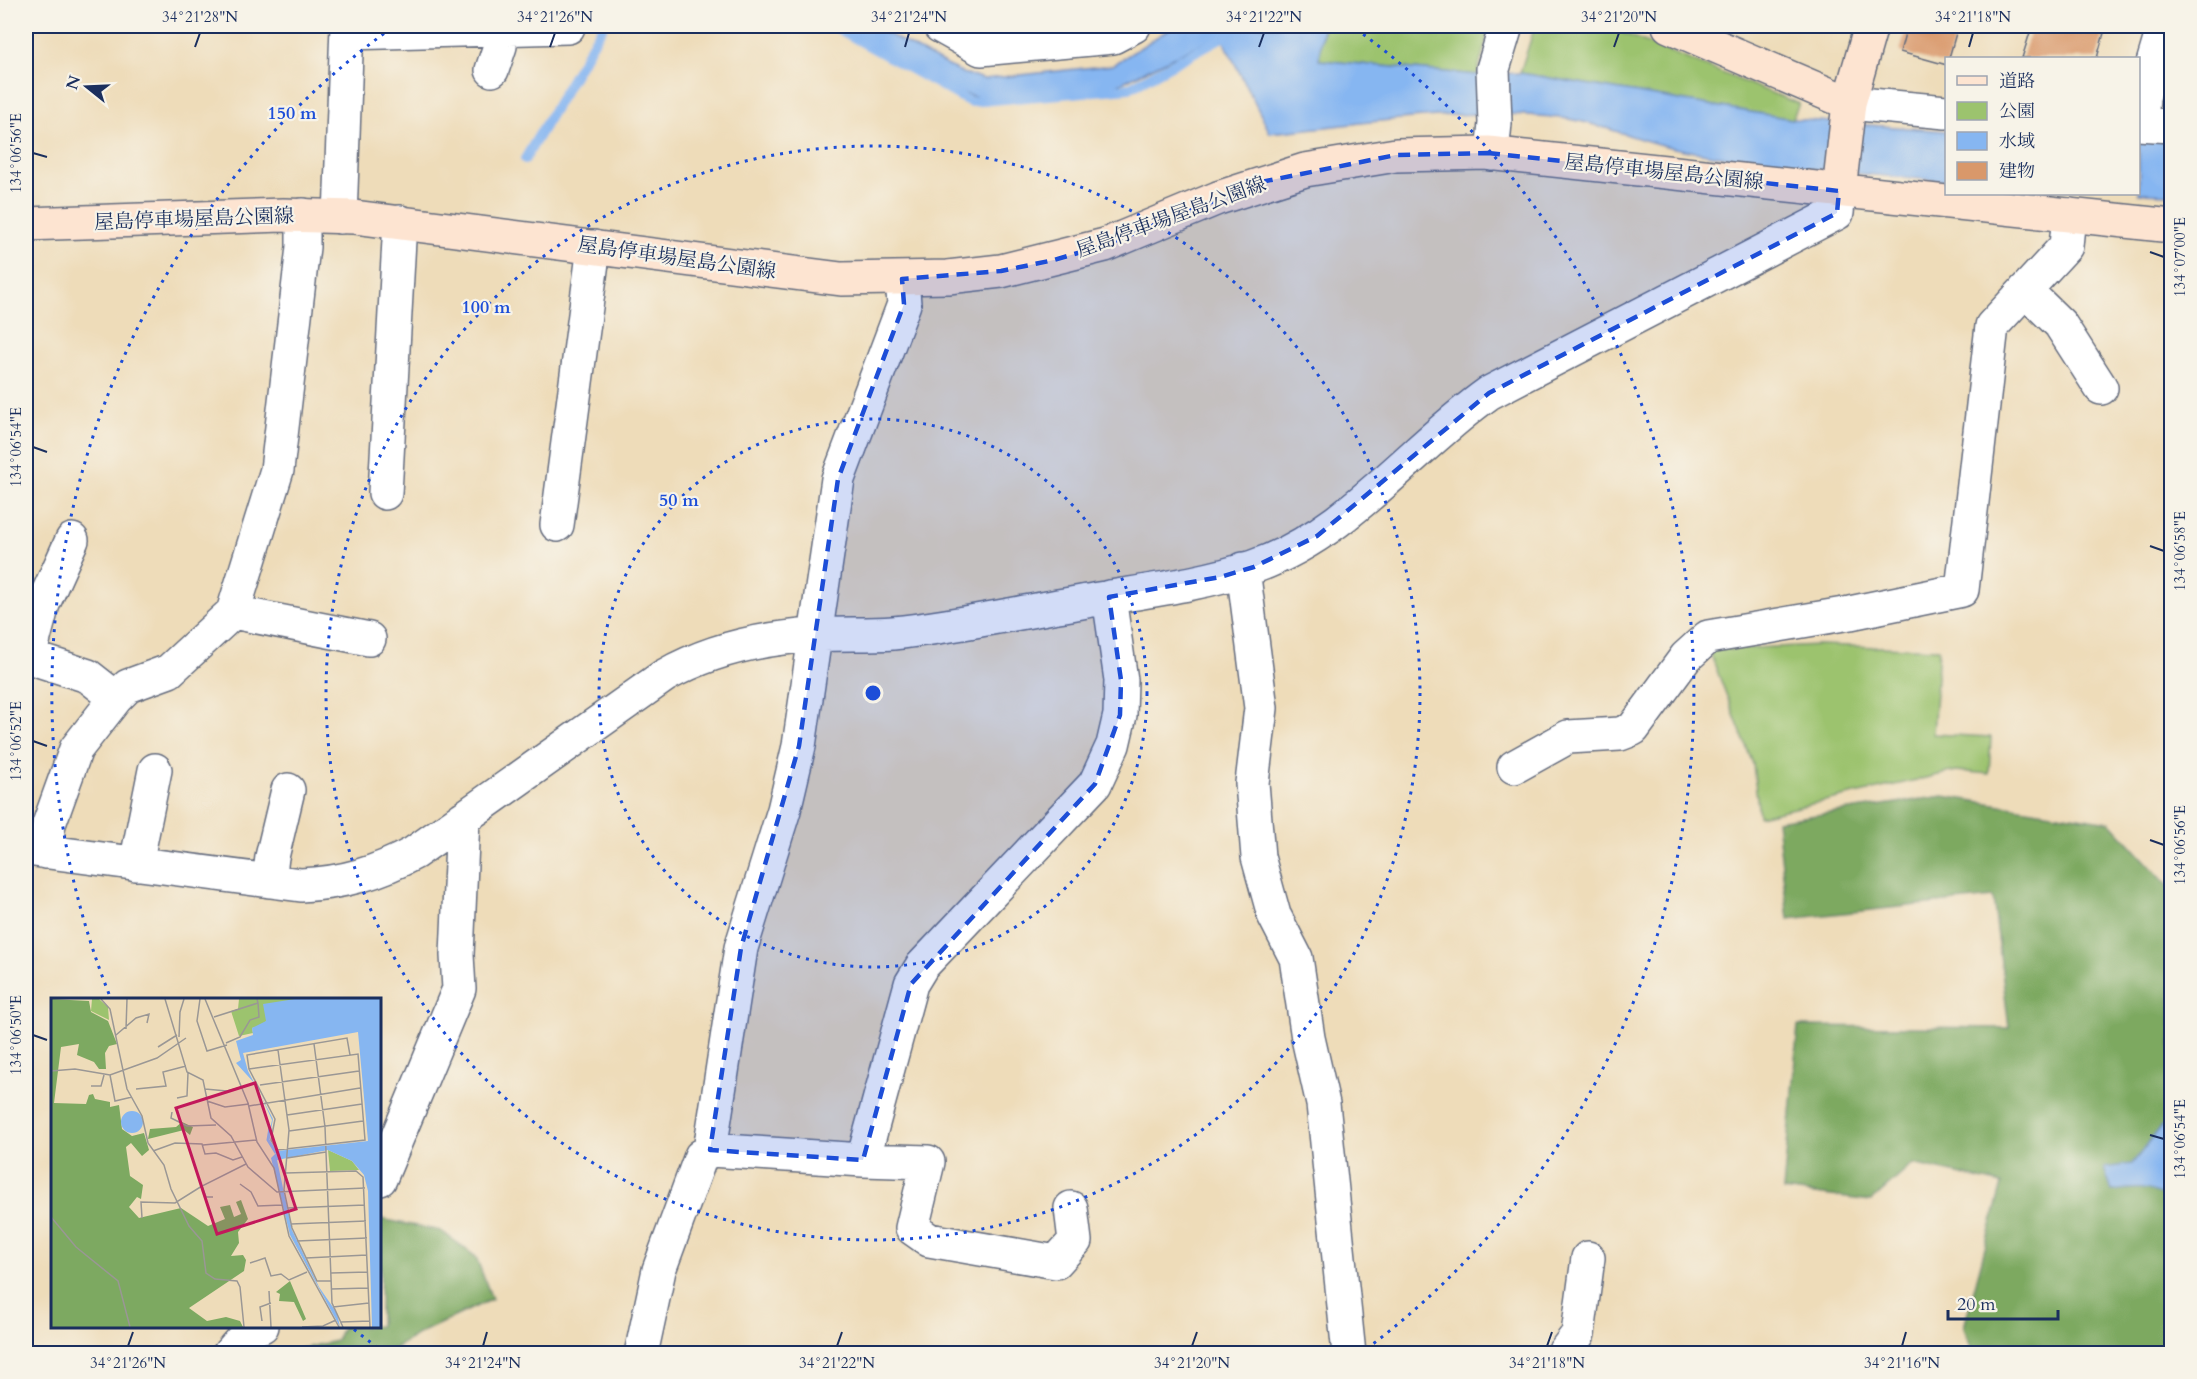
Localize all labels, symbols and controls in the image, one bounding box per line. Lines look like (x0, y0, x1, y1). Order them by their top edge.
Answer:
text: 34°21'28"N (162, 7, 238, 27)
text: 34°21'26"N (517, 7, 593, 27)
text: 34°21'24"N (871, 7, 947, 27)
text: 34°21'22"N (1226, 7, 1302, 27)
text: 34°21'20"N (1581, 7, 1657, 27)
text: 34°21'18"N (1935, 7, 2011, 27)
north arrow (57, 57, 117, 117)
legend (1945, 57, 2140, 195)
text: 道路 (1999, 69, 2035, 94)
text: N (61, 73, 86, 93)
text: 公園 (1999, 99, 2035, 124)
text: 150 m (267, 101, 317, 126)
text: 134°06'56"E (6, 113, 26, 193)
text: 水域 (1999, 129, 2035, 154)
street label: 屋島停車場屋島公園線 (1563, 148, 1765, 196)
text: 建物 (1999, 159, 2035, 184)
street label: 屋島停車場屋島公園線 (1072, 170, 1270, 264)
street label: 屋島停車場屋島公園線 (94, 202, 294, 236)
text: 134°07'00"E (2170, 217, 2190, 297)
street label: 屋島停車場屋島公園線 (576, 231, 778, 285)
text: 100 m (461, 295, 511, 320)
text: 134°06'54"E (6, 407, 26, 487)
text: 50 m (659, 488, 699, 513)
text: 134°06'58"E (2170, 511, 2190, 591)
centre of rings (863, 683, 883, 703)
text: 134°06'52"E (6, 701, 26, 781)
text: 134°06'56"E (2170, 805, 2190, 885)
text: 134°06'50"E (6, 995, 26, 1075)
inset map (51, 998, 381, 1328)
text: 134°06'54"E (2170, 1099, 2190, 1179)
scale bar (1948, 1283, 2058, 1321)
text: 20 m (1957, 1292, 1996, 1317)
text: 34°21'26"N (90, 1353, 166, 1373)
text: 34°21'24"N (445, 1353, 521, 1373)
text: 34°21'22"N (799, 1353, 875, 1373)
text: 34°21'20"N (1154, 1353, 1230, 1373)
text: 34°21'18"N (1509, 1353, 1585, 1373)
text: 34°21'16"N (1864, 1353, 1940, 1373)

